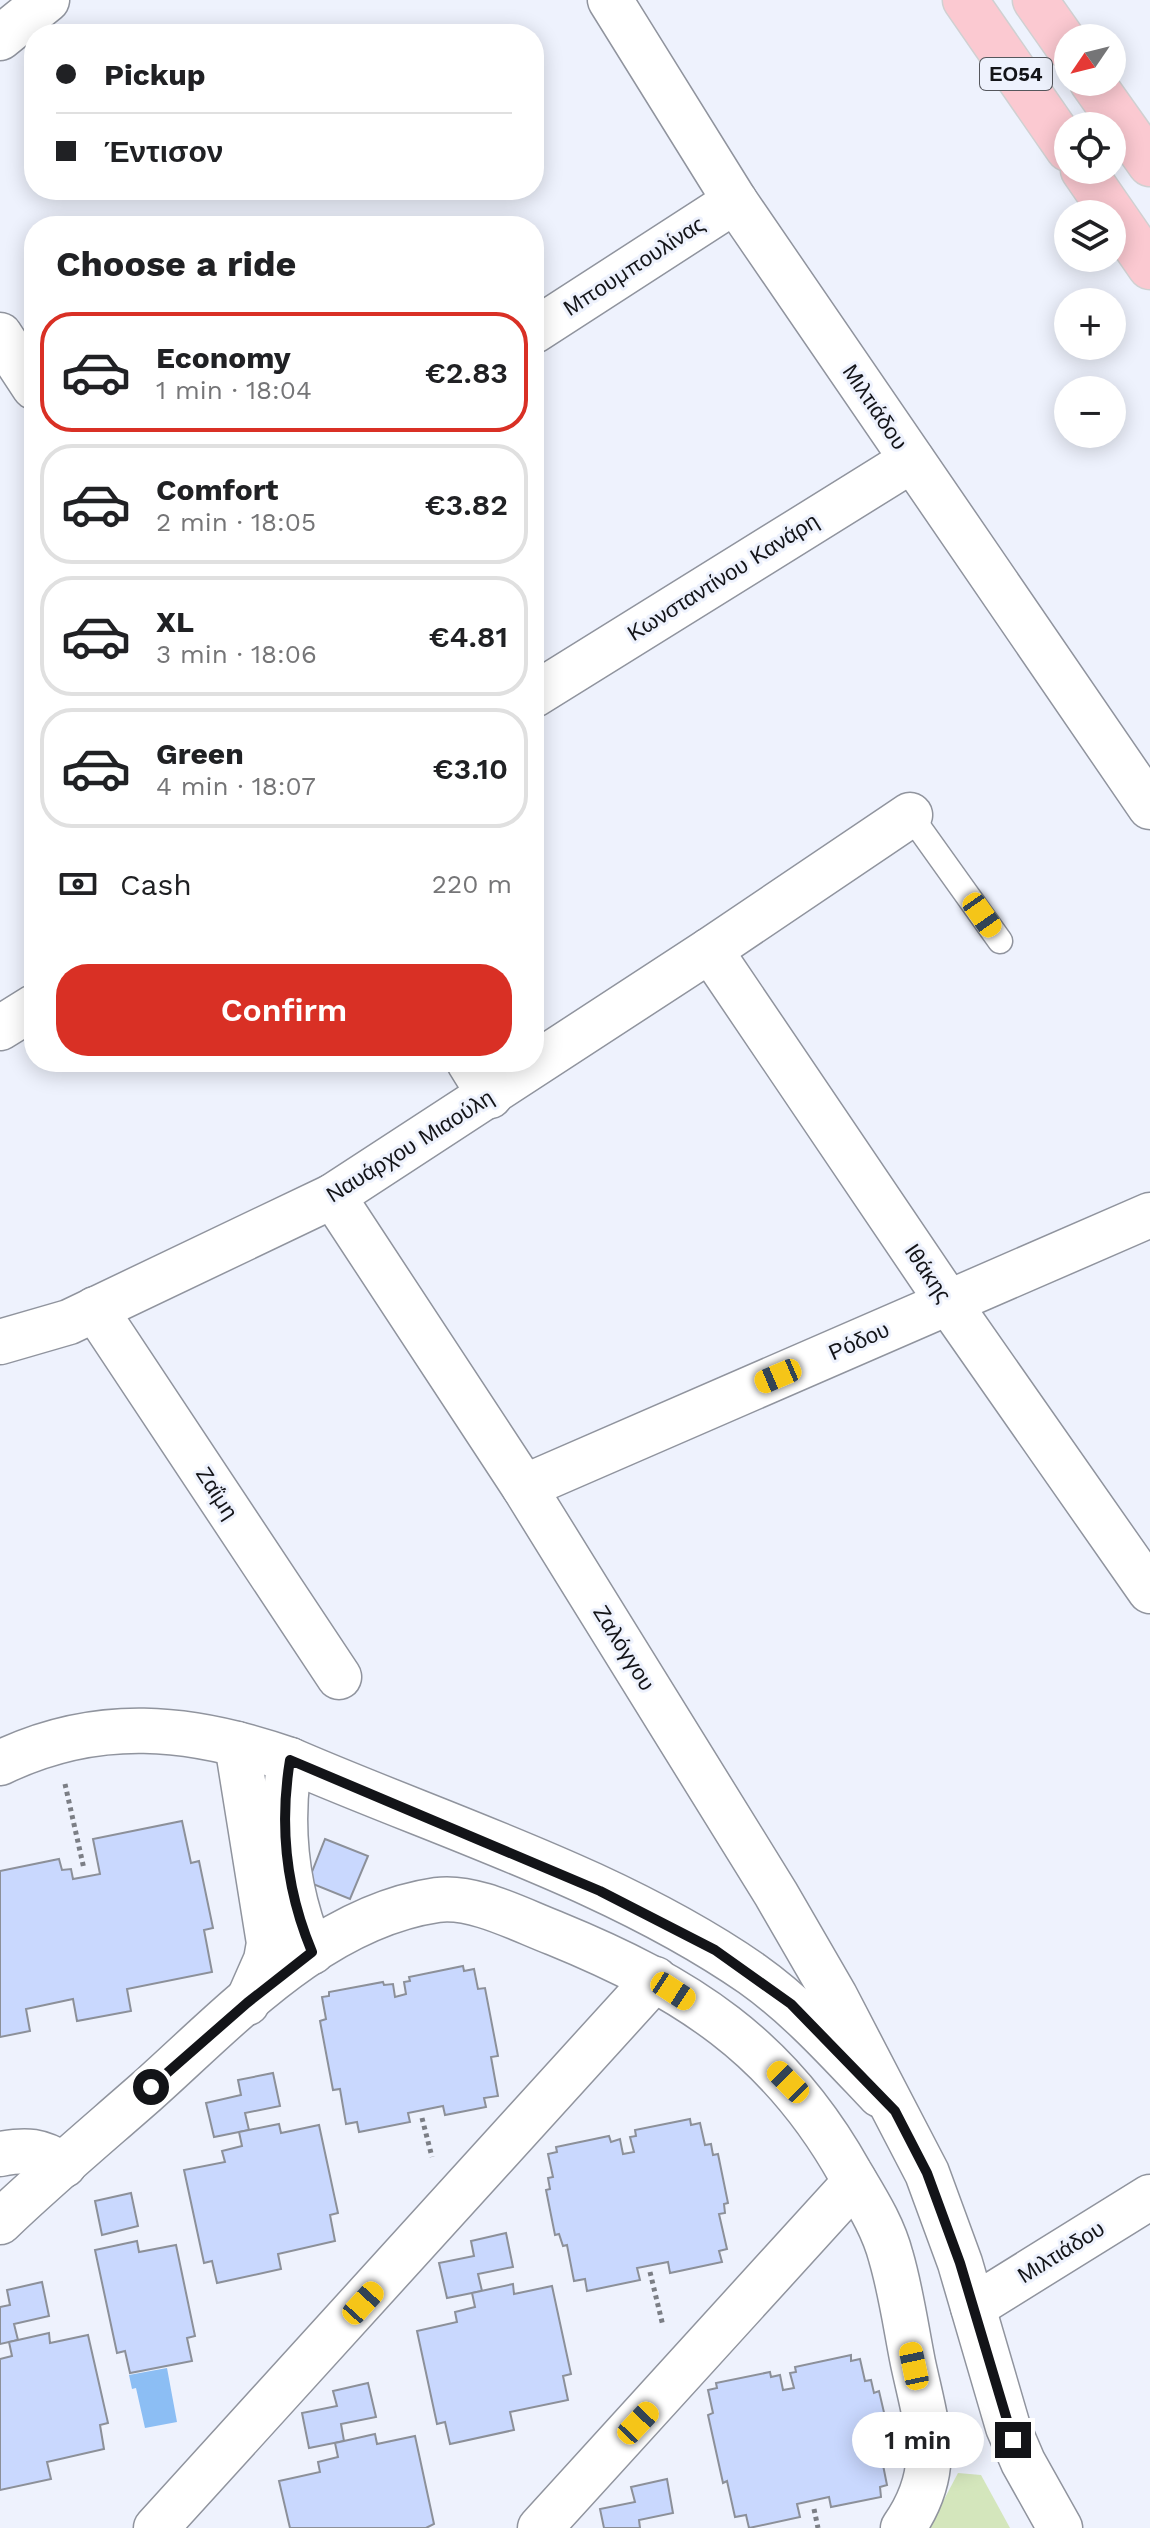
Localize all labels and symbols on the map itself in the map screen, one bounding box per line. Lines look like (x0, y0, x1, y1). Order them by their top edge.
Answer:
north arrow (1054, 24, 1126, 96)
road number: ΕΟ54 (980, 58, 1052, 90)
street label: Μπουμπουλίνας (559, 211, 709, 321)
street label: Μιλτιάδου (838, 360, 912, 454)
street label: Κωνσταντίνου Κανάρη (623, 508, 823, 646)
car (958, 888, 1006, 942)
street label: Ναυάρχου Μιαούλη (322, 1085, 498, 1207)
street label: Ιθάκης (899, 1239, 957, 1307)
street label: Ρόδου (825, 1317, 893, 1365)
car (751, 1356, 805, 1396)
street label: Ζαΐμη (191, 1462, 243, 1524)
street label: Ζαλόγγου (588, 1601, 660, 1695)
car (646, 1968, 700, 2014)
car (763, 2057, 813, 2107)
route start (133, 2069, 169, 2105)
street label: Μιλτιάδου (1013, 2216, 1109, 2288)
car (338, 2277, 388, 2329)
car (897, 2340, 931, 2392)
car (613, 2397, 663, 2449)
callout: 1 min (853, 2412, 985, 2468)
route end (995, 2422, 1031, 2458)

